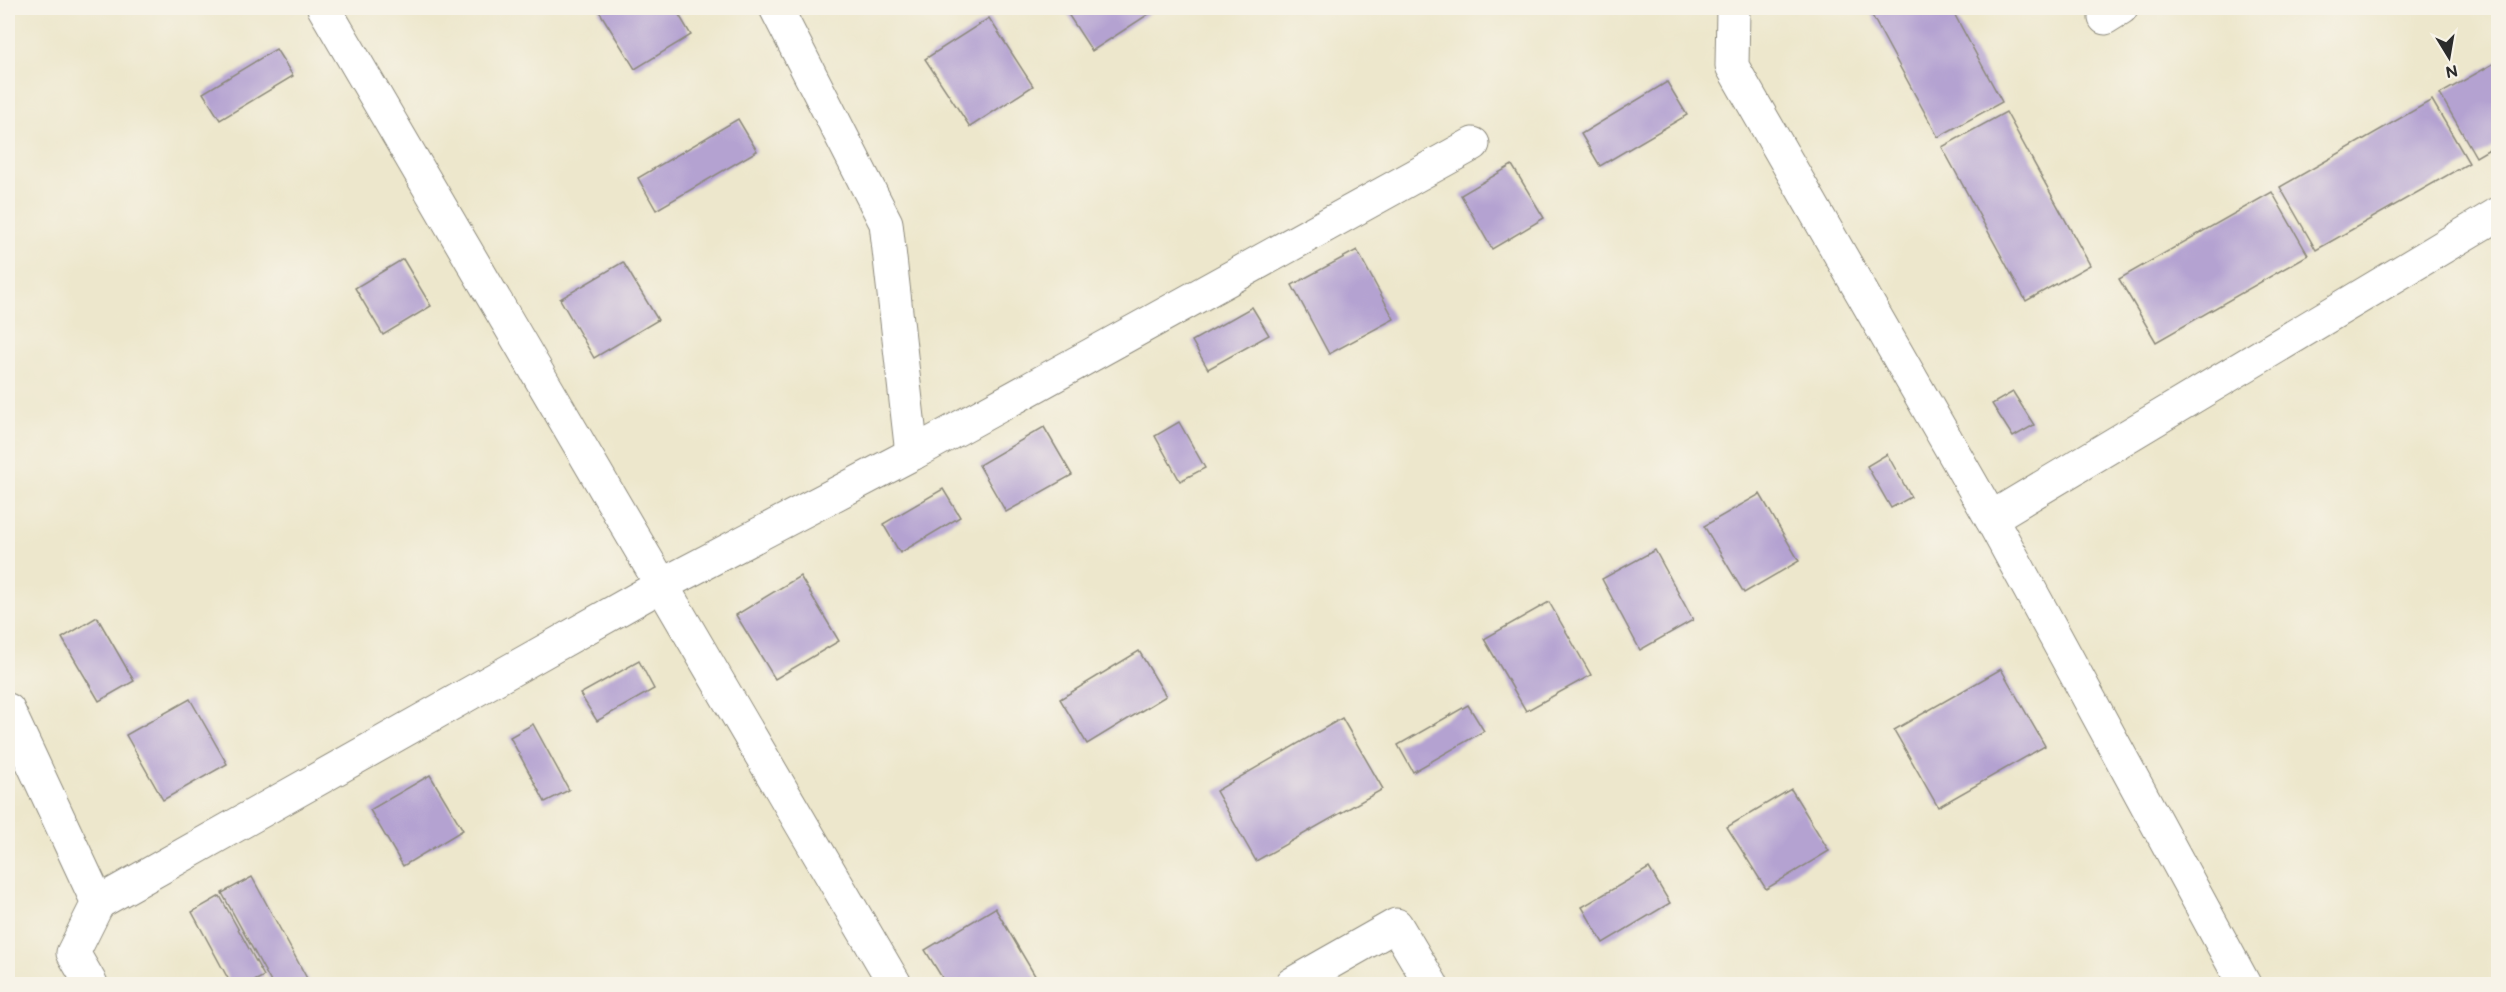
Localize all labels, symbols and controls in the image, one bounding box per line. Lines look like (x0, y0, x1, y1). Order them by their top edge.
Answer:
north arrow (2419, 27, 2479, 87)
text: N (2444, 60, 2459, 81)

